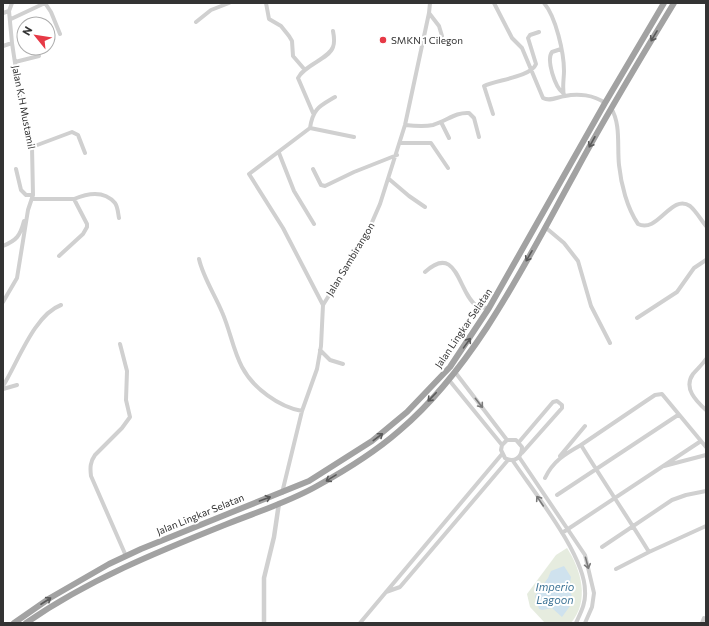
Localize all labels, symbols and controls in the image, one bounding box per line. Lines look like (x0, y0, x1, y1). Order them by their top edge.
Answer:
north arrow (16, 16, 56, 56)
text: N (19, 24, 35, 38)
one-way arrow (649, 30, 657, 42)
place label: SMKN 1 Cilegon (391, 34, 463, 46)
marker: SMKN 1 Cilegon (378, 35, 388, 45)
street label: Jalan K.H Mustamil (10, 64, 38, 150)
one-way arrow (587, 136, 595, 148)
street label: Jalan Sambirangon (323, 220, 377, 298)
one-way arrow (524, 250, 532, 262)
street label: Jalan Lingkar Selatan (432, 286, 494, 370)
one-way arrow (463, 337, 471, 348)
one-way arrow (428, 392, 437, 402)
one-way arrow (474, 398, 483, 409)
one-way arrow (373, 432, 384, 441)
one-way arrow (325, 474, 337, 482)
street label: Jalan Lingkar Selatan (154, 491, 246, 537)
one-way arrow (259, 495, 271, 503)
one-way arrow (536, 496, 544, 507)
one-way arrow (584, 556, 591, 569)
water label: Imperio Lagoon (536, 580, 575, 606)
one-way arrow (40, 597, 51, 605)

